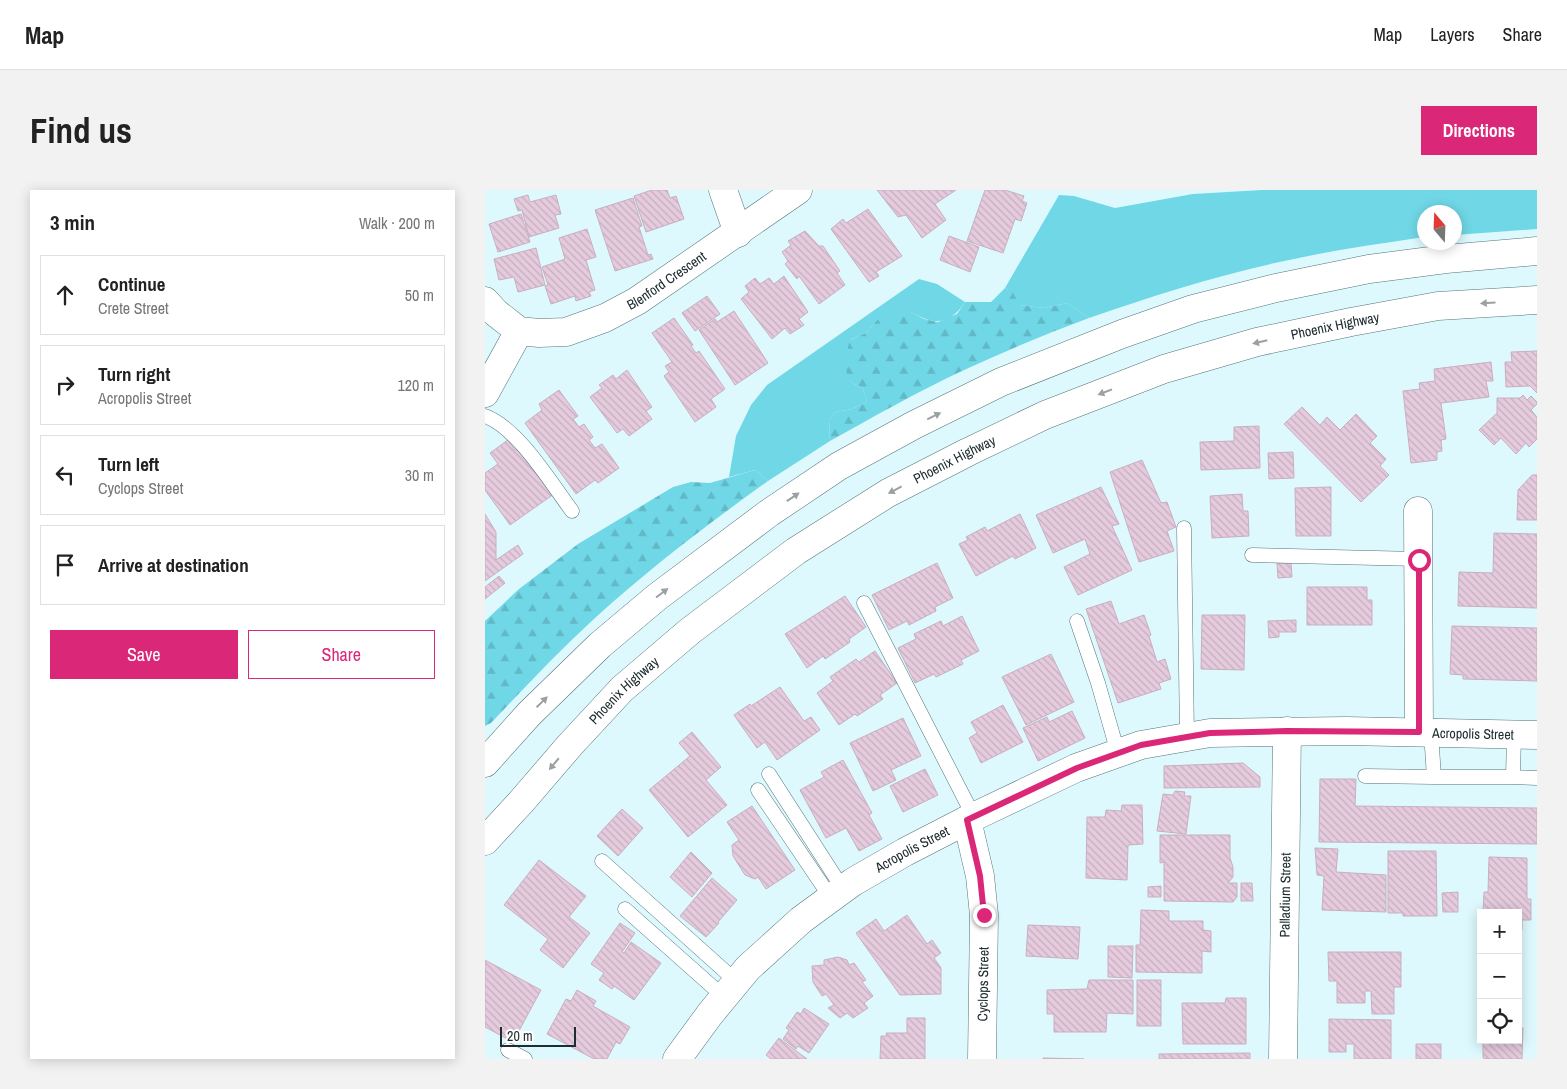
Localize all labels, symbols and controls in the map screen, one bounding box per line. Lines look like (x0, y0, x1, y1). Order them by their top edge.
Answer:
text: Map (25, 19, 64, 51)
text: Map (1374, 22, 1402, 47)
text: Layers (1430, 22, 1475, 47)
text: Share (1503, 22, 1542, 47)
button: Directions (1421, 106, 1537, 155)
text: Find us (30, 107, 132, 154)
north arrow (1417, 205, 1462, 250)
text: 3 min (50, 208, 95, 237)
text: Walk · 200 m (359, 212, 435, 234)
street label: Blenford Crescent (624, 247, 709, 314)
text: Continue (98, 271, 166, 297)
icon: ahead (51, 281, 79, 309)
text: 50 m (405, 284, 434, 306)
text: Crete Street (98, 297, 169, 319)
one-way arrow (1480, 299, 1496, 307)
street label: Phoenix Highway (1289, 308, 1381, 344)
one-way arrow (1252, 338, 1267, 346)
text: Turn right (98, 361, 170, 387)
icon: right (51, 371, 79, 399)
text: 120 m (398, 374, 434, 396)
text: Acropolis Street (98, 387, 191, 409)
one-way arrow (1097, 388, 1112, 396)
one-way arrow (927, 411, 941, 419)
street label: Phoenix Highway (910, 431, 999, 488)
text: Turn left (98, 451, 159, 477)
icon: left (51, 461, 79, 489)
text: 30 m (405, 464, 434, 486)
text: Cyclops Street (98, 477, 183, 499)
one-way arrow (887, 486, 902, 494)
one-way arrow (787, 492, 800, 502)
route start (1408, 549, 1431, 572)
icon: arrive (51, 551, 79, 579)
text: Arrive at destination (98, 552, 249, 578)
one-way arrow (655, 588, 669, 598)
button: Save (50, 630, 238, 679)
button: Share (248, 630, 435, 679)
street label: Phoenix Highway (585, 653, 663, 728)
one-way arrow (535, 696, 547, 708)
street label: Acropolis Street (1431, 724, 1514, 744)
one-way arrow (548, 757, 560, 769)
street label: Acropolis Street (871, 822, 952, 877)
street label: Palladium Street (1275, 852, 1295, 938)
route end (973, 904, 996, 927)
map controls (1477, 909, 1522, 1044)
button: + (1477, 909, 1522, 954)
street label: Cyclops Street (973, 947, 993, 1021)
button: − (1477, 954, 1522, 999)
button: locate (1477, 999, 1522, 1044)
scale bar (500, 1024, 576, 1047)
text: 20 m (507, 1027, 533, 1045)

